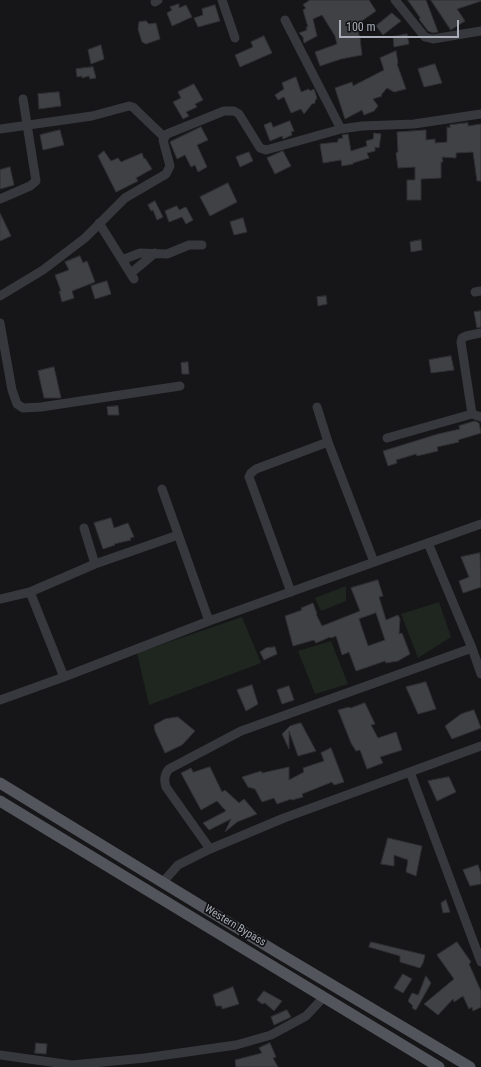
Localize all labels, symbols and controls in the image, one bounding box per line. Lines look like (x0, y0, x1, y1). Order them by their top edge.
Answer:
scale bar (341, 12, 461, 38)
text: 100 m (346, 20, 376, 34)
street label: Western Bypass (202, 902, 268, 950)

